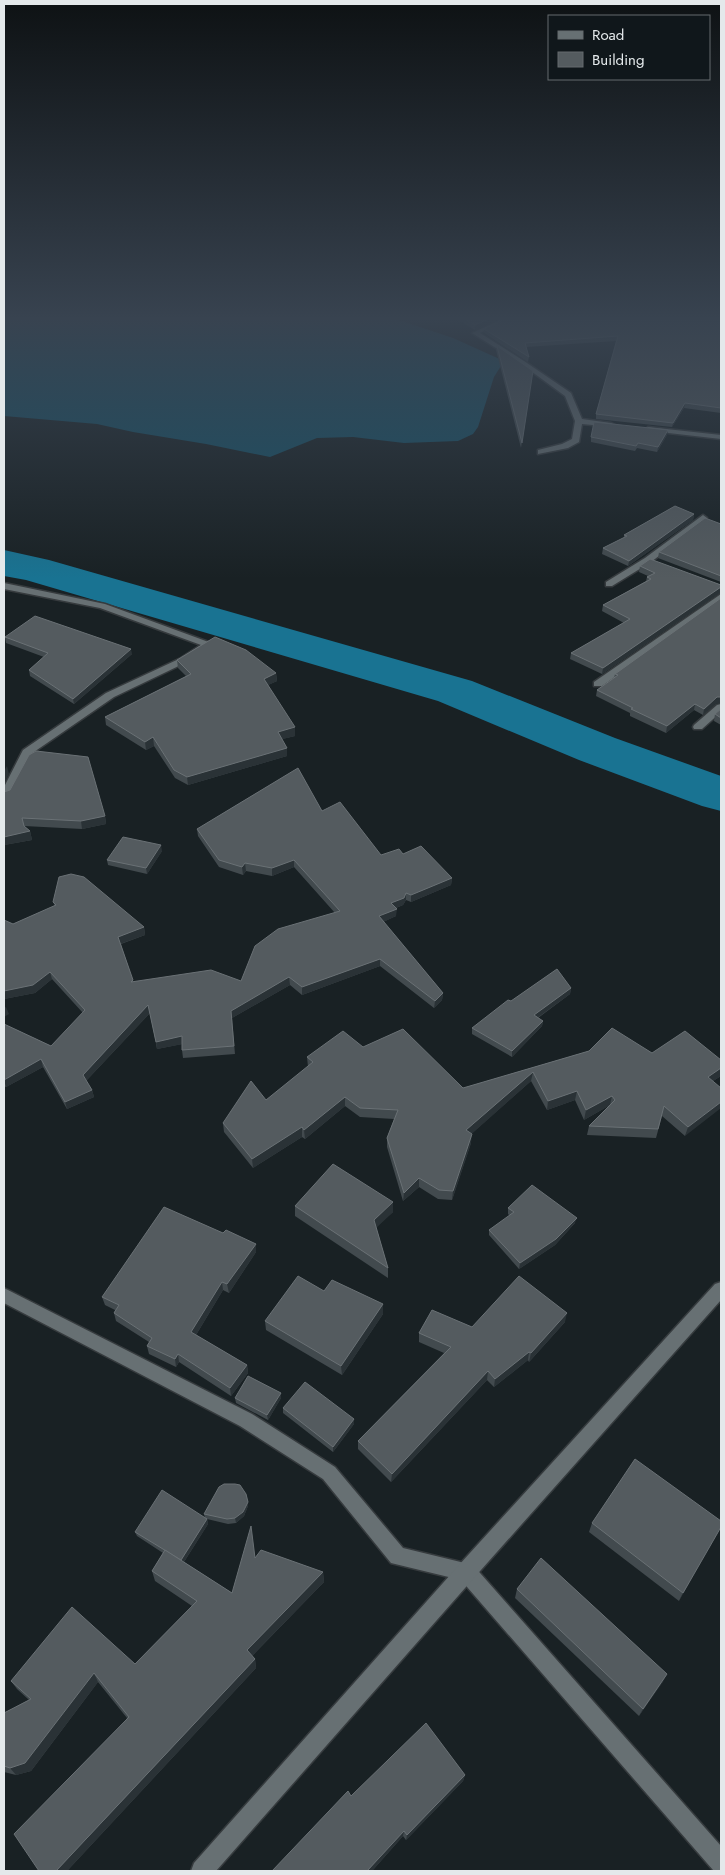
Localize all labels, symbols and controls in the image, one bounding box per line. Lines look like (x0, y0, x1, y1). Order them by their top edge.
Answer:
legend (548, 15, 710, 80)
text: Road (592, 24, 624, 46)
text: Building (592, 49, 644, 71)

